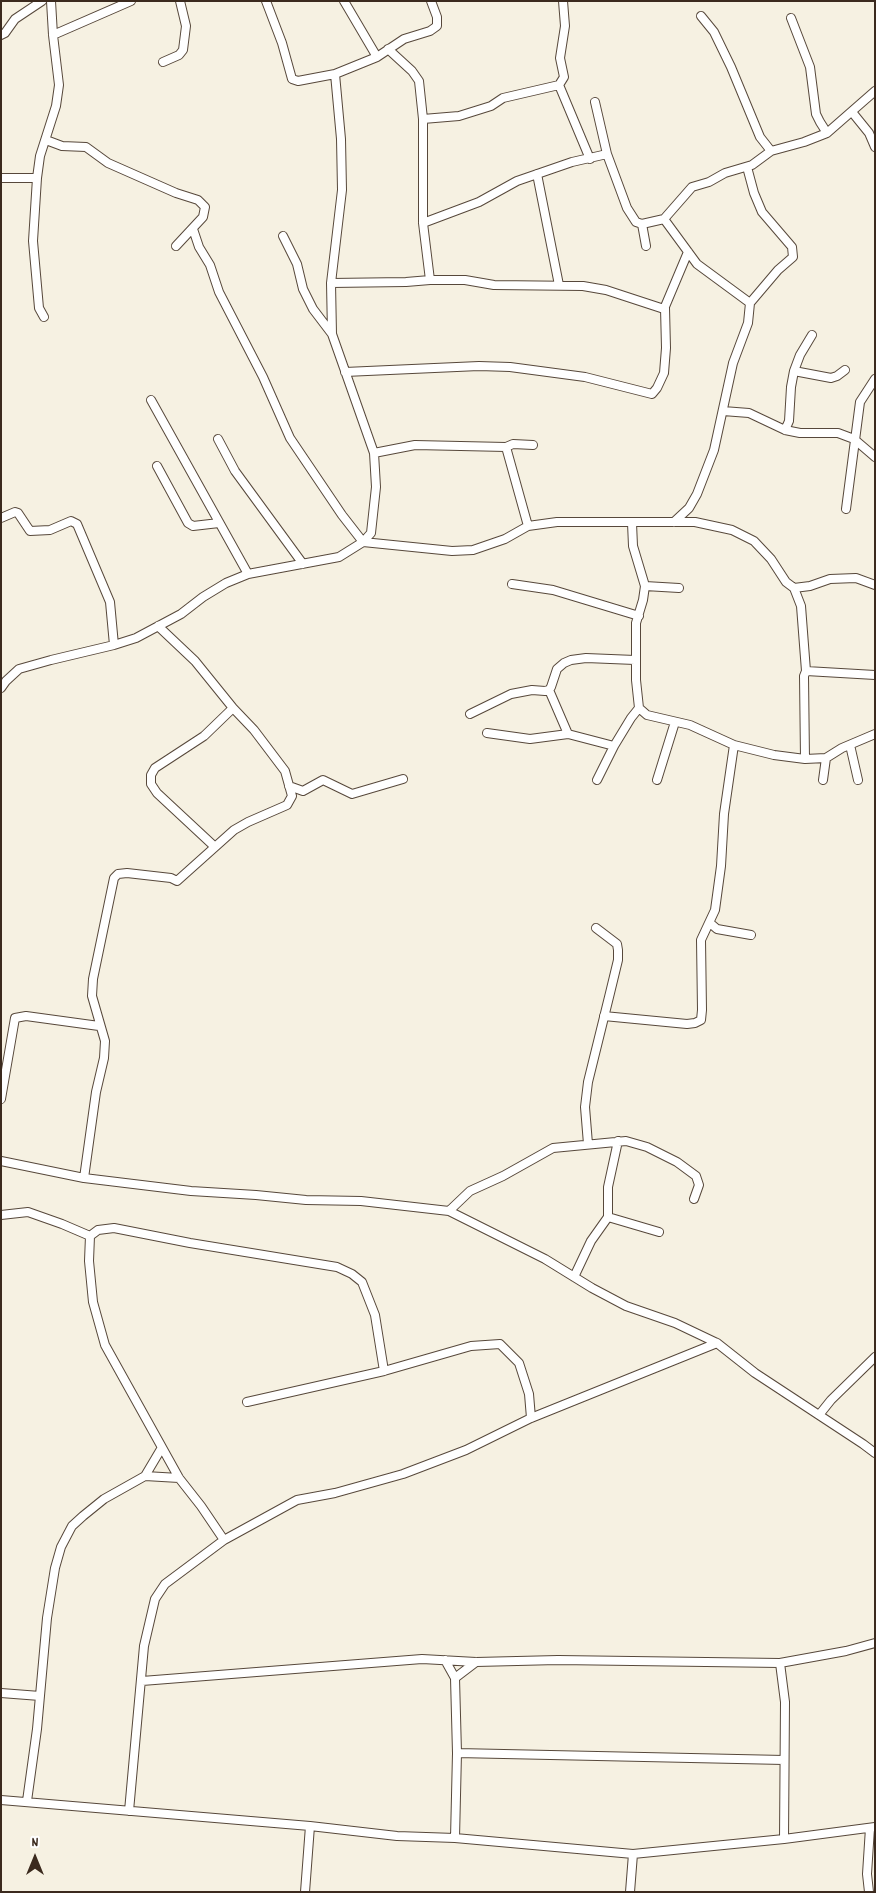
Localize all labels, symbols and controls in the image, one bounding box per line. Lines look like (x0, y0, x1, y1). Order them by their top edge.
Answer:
north arrow (10, 1833, 60, 1883)
text: N (32, 1833, 38, 1853)

